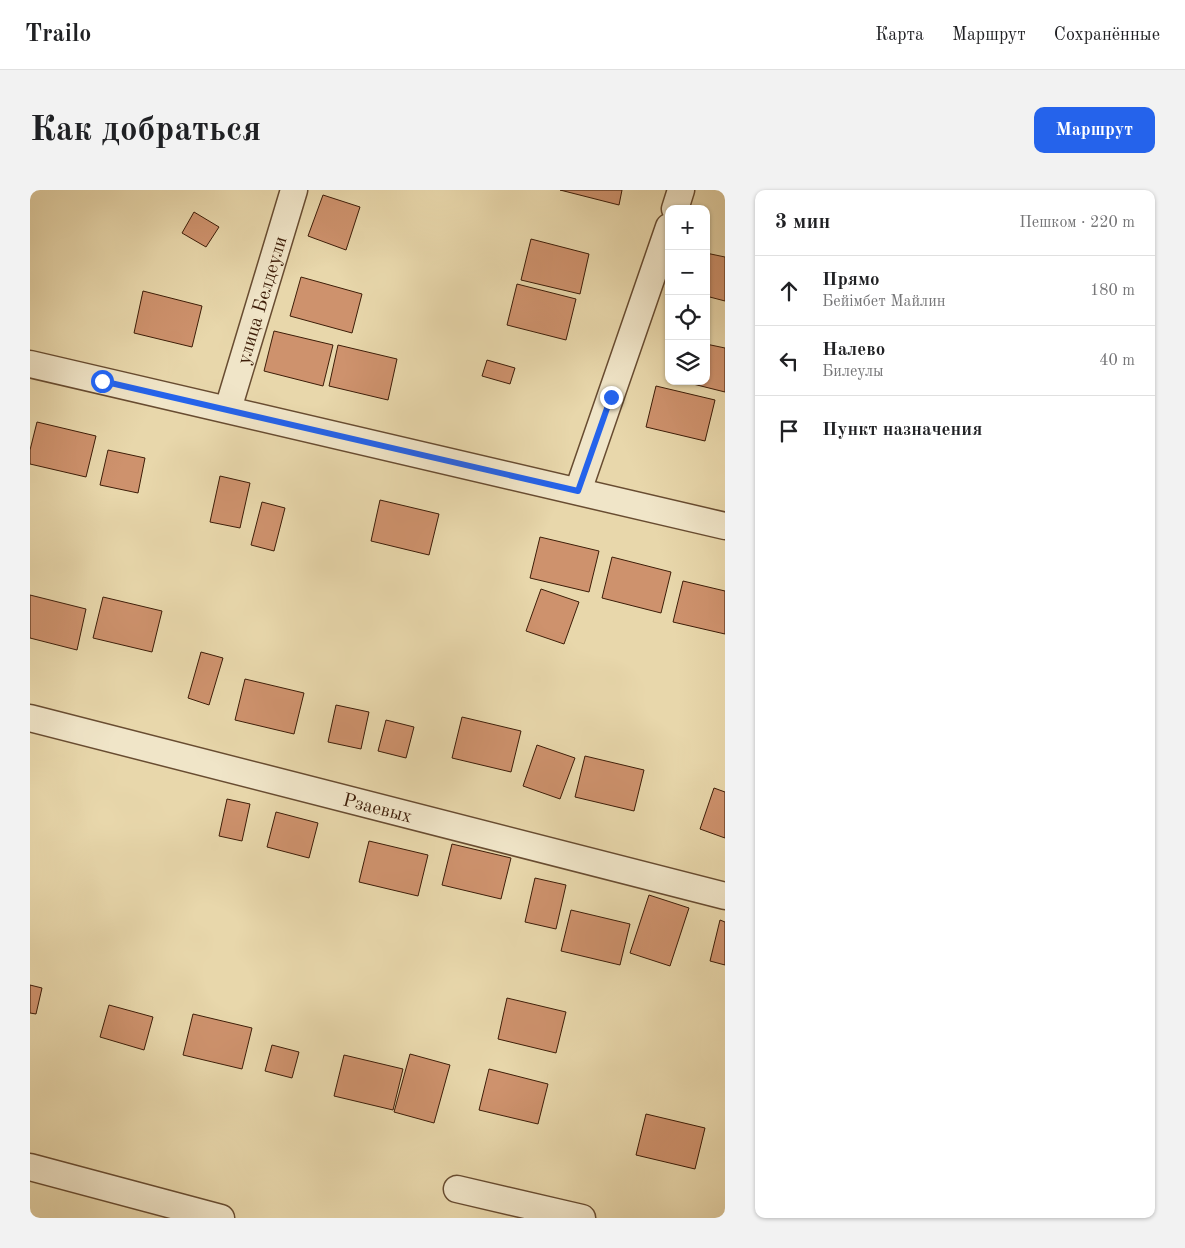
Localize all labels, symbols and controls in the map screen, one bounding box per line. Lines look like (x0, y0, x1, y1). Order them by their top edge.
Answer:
text: Trailo (25, 23, 91, 47)
text: Карта (875, 26, 924, 44)
text: Маршрут (952, 26, 1026, 44)
text: Сохранённые (1054, 26, 1160, 44)
button: Маршрут (1034, 107, 1155, 153)
text: Как добраться (30, 113, 261, 148)
map controls (665, 205, 710, 385)
button: + (665, 205, 710, 250)
text: 3 мин (775, 212, 830, 233)
text: Пешком · 220 m (1019, 215, 1135, 231)
street label: улица Белдеули (235, 234, 292, 367)
button: − (665, 250, 710, 295)
text: Прямо (822, 271, 880, 290)
icon: ahead (775, 277, 803, 305)
text: 180 m (1090, 283, 1135, 299)
text: Бейімбет Майлин (822, 294, 946, 310)
button: locate (665, 295, 710, 340)
button: layers (665, 340, 710, 385)
text: Налево (822, 341, 885, 360)
icon: left (775, 347, 803, 375)
text: 40 m (1099, 353, 1135, 369)
text: Билеулы (822, 364, 884, 380)
route start (91, 370, 114, 393)
route end (600, 386, 623, 409)
icon: arrive (775, 417, 803, 445)
text: Пункт назначения (822, 421, 982, 440)
street label: Рзаевых (340, 791, 414, 828)

